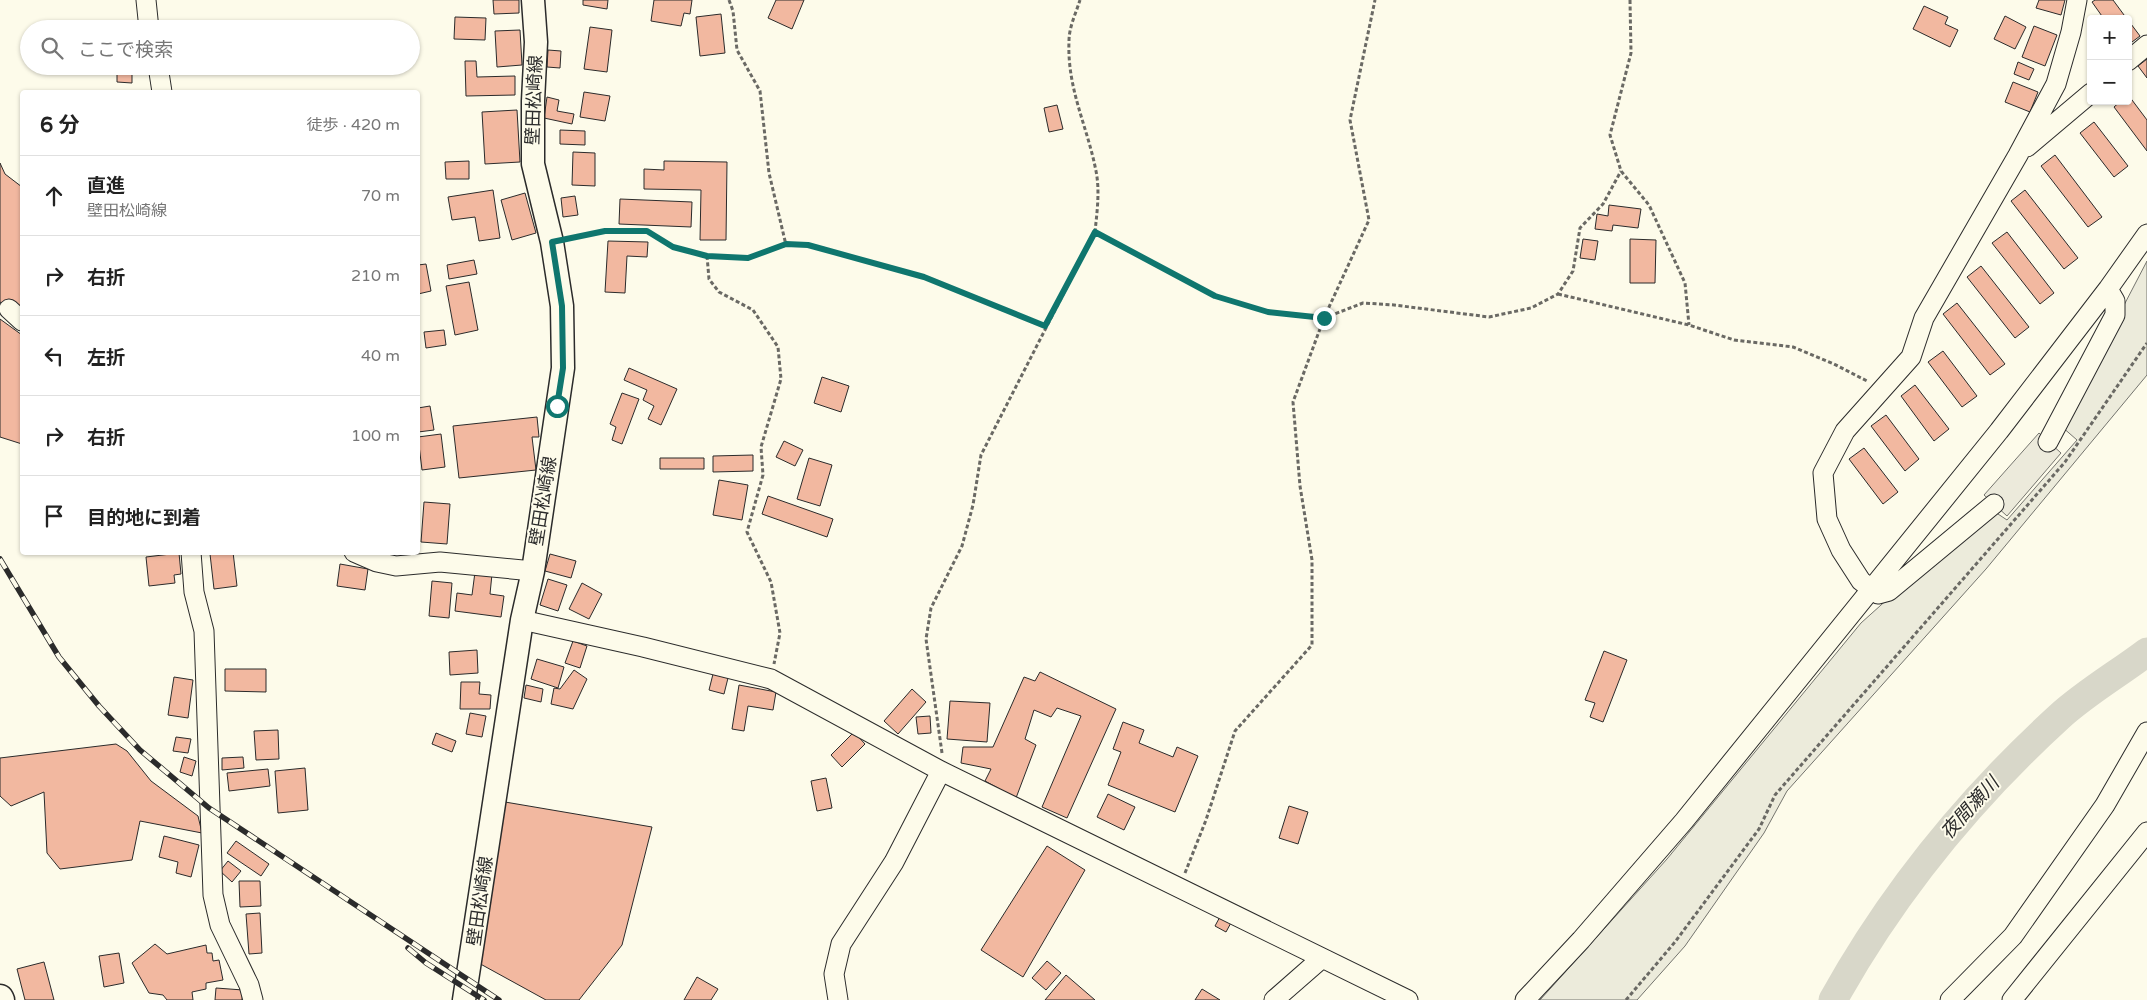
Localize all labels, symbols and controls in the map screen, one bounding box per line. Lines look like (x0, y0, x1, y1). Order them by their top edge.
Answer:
map controls (2087, 15, 2132, 105)
button: + (2087, 15, 2132, 60)
search box (20, 20, 420, 75)
icon: search (38, 34, 66, 62)
text: ここで検索 (78, 39, 173, 61)
street label: 壁田松崎線 (521, 55, 547, 145)
button: − (2087, 60, 2132, 105)
text: 6 分 (40, 113, 80, 138)
text: 徒歩 · 420 m (307, 115, 400, 135)
text: 直進 (87, 175, 125, 197)
icon: ahead (40, 182, 68, 210)
text: 70 m (361, 186, 400, 206)
text: 壁田松崎線 (87, 201, 167, 221)
icon: right (40, 262, 68, 290)
text: 210 m (351, 266, 400, 286)
text: 右折 (87, 267, 125, 289)
route end (1313, 307, 1336, 330)
icon: left (40, 342, 68, 370)
text: 40 m (361, 346, 400, 366)
text: 左折 (87, 347, 125, 369)
route start (546, 395, 569, 418)
icon: right (40, 422, 68, 450)
text: 100 m (351, 426, 400, 446)
text: 右折 (87, 427, 125, 449)
street label: 壁田松崎線 (525, 455, 561, 547)
icon: arrive (40, 502, 68, 530)
text: 目的地に到着 (87, 507, 201, 529)
water label: 夜間瀬川 (1936, 771, 2005, 844)
street label: 壁田松崎線 (463, 855, 497, 947)

